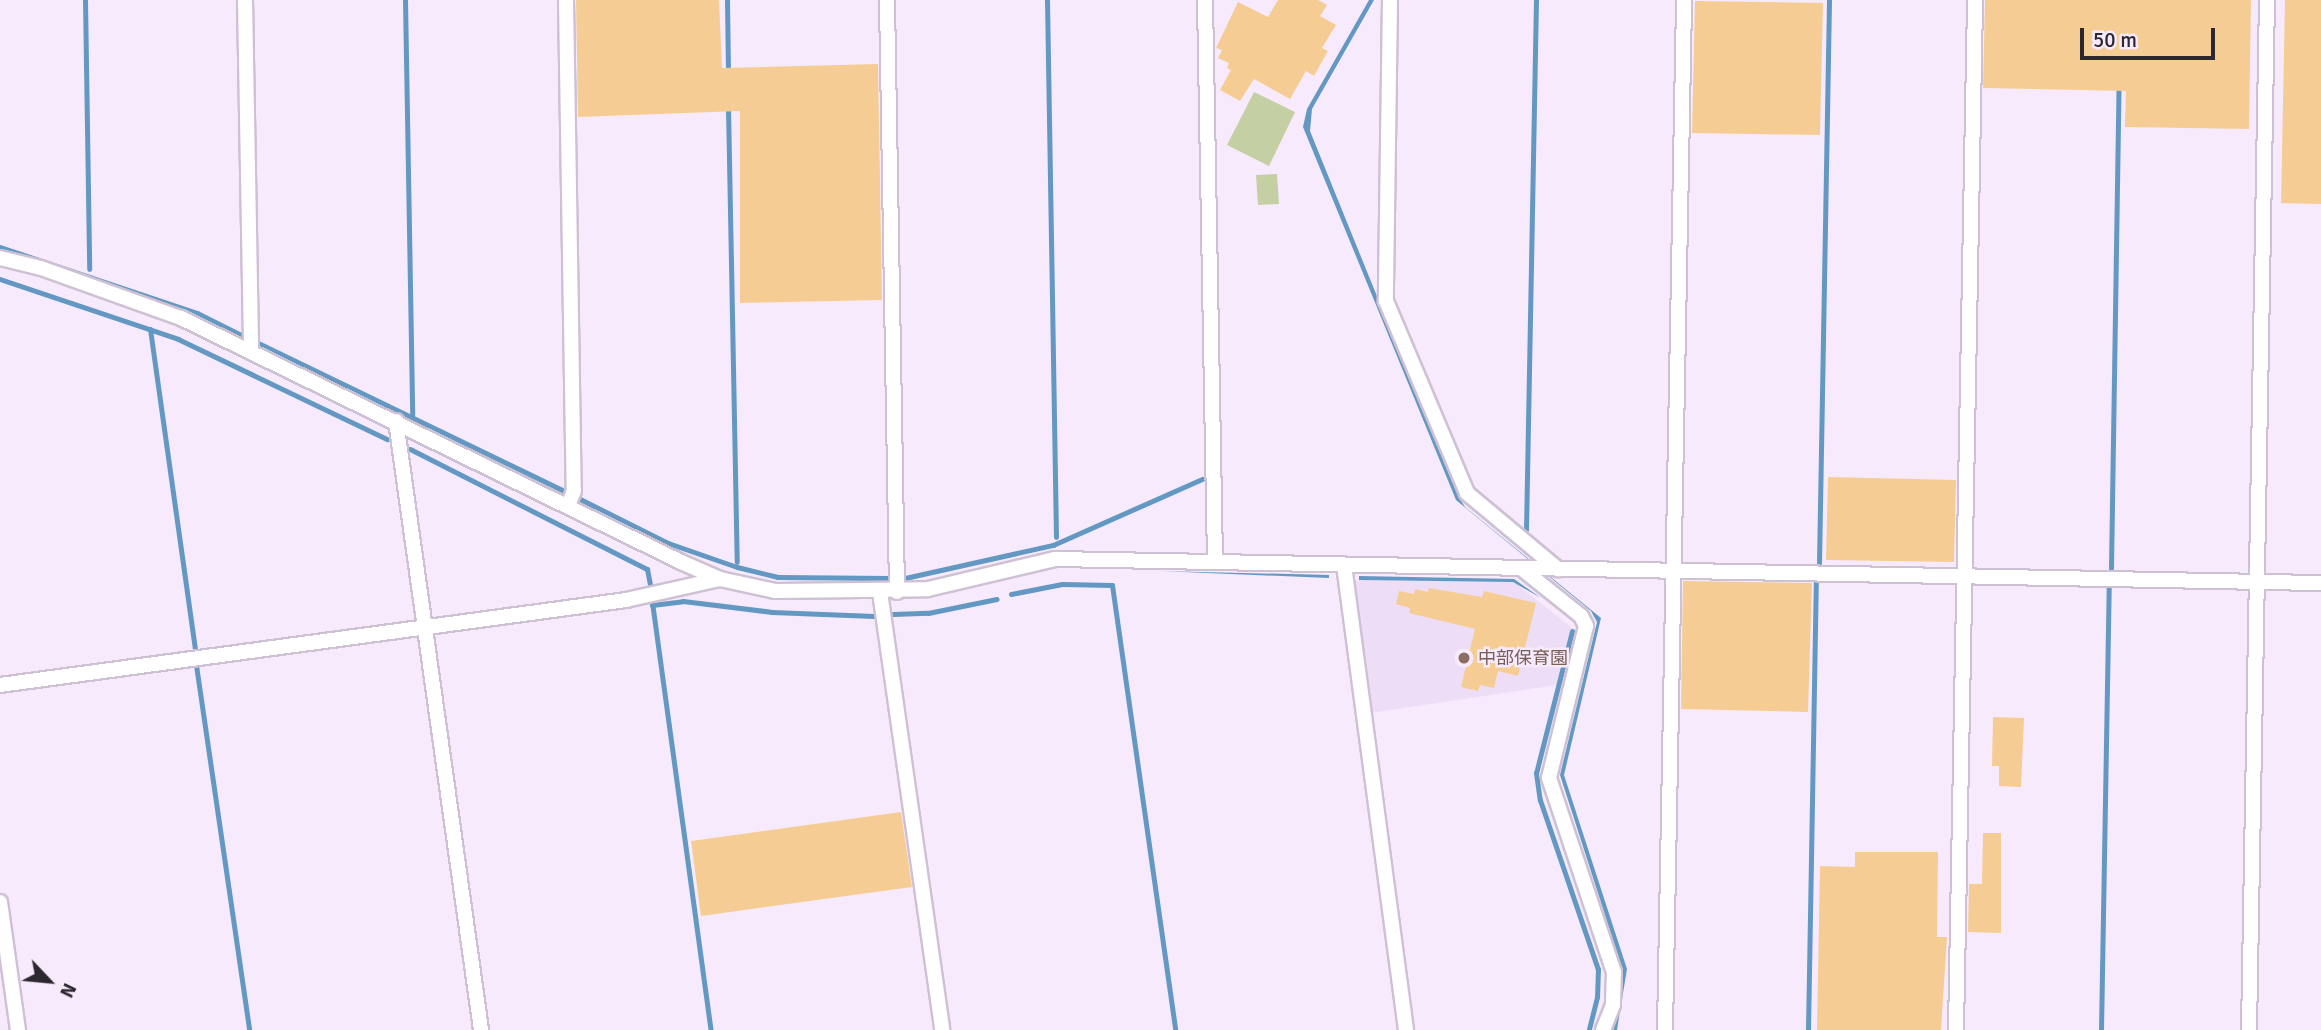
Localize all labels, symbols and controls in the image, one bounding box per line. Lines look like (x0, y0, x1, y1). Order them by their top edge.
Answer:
scale bar (2083, 14, 2218, 58)
text: 50 m (2093, 27, 2137, 53)
place label: 中部保育園 (1478, 647, 1568, 669)
marker: 中部保育園 (1456, 650, 1472, 666)
north arrow (14, 946, 84, 1016)
text: N (54, 979, 82, 1001)

